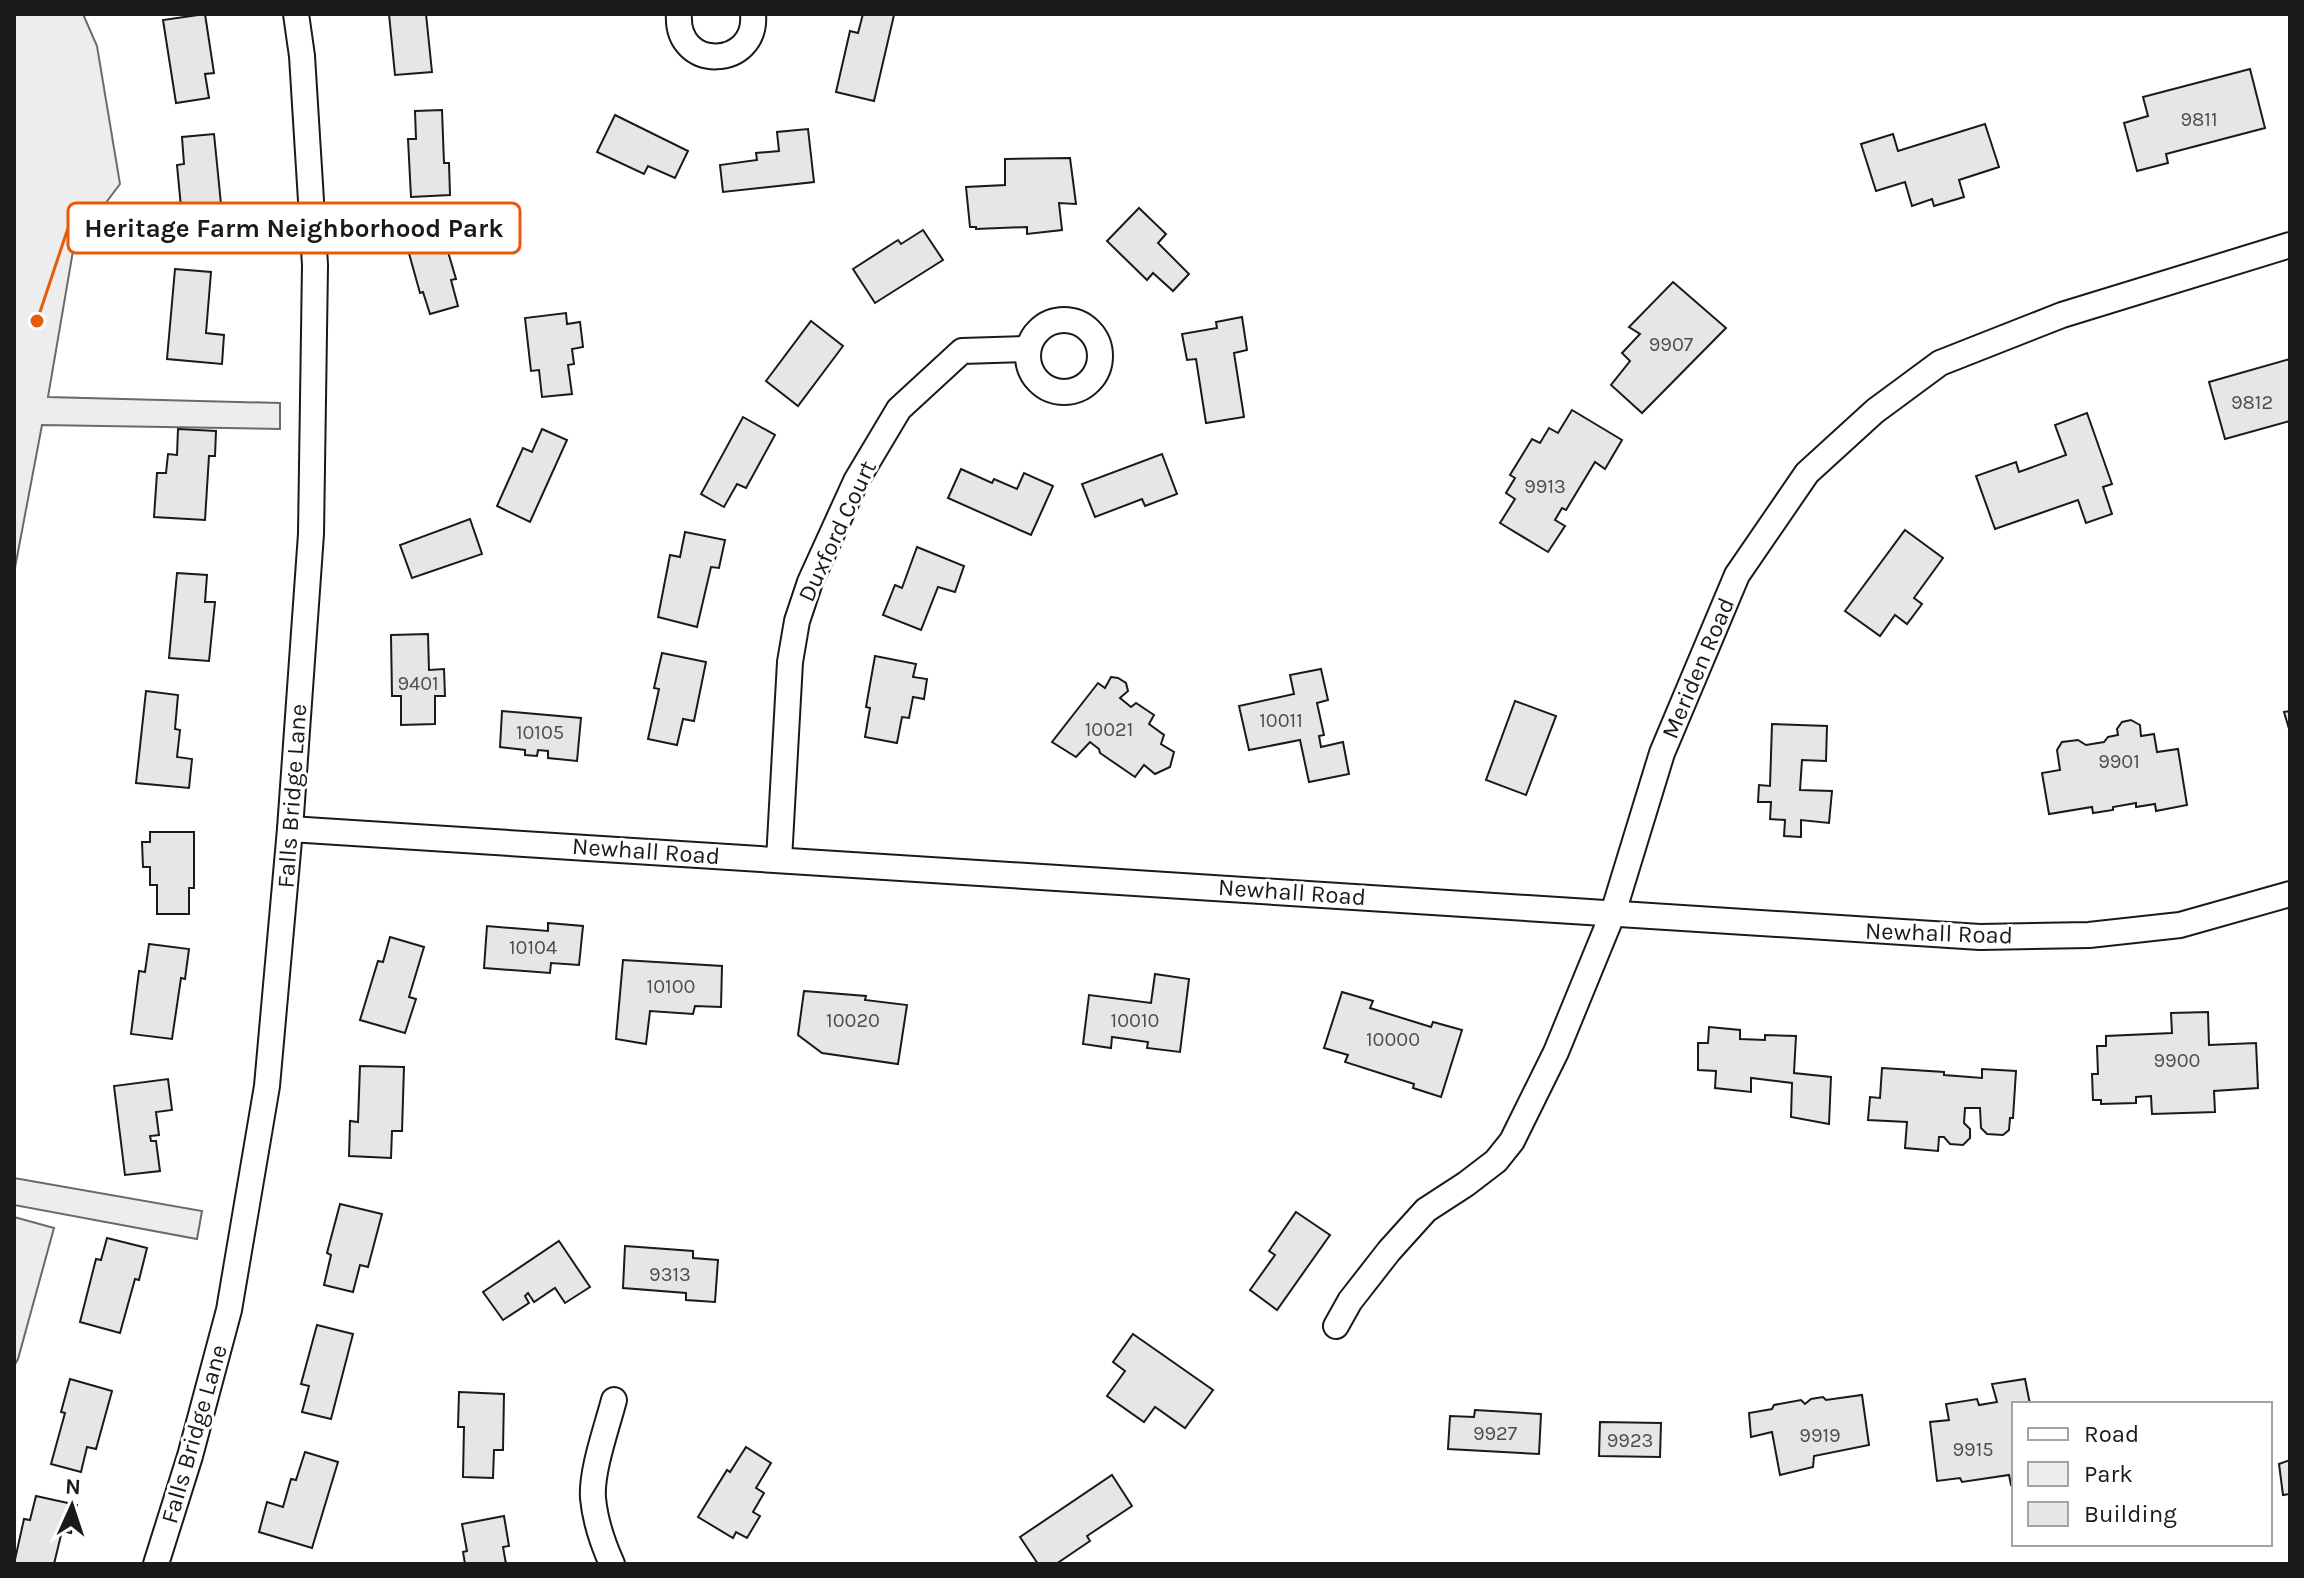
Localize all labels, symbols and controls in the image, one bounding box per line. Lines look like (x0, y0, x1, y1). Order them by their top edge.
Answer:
house number: 9811 (2180, 108, 2218, 131)
callout: Heritage Farm Neighborhood Park (68, 203, 520, 253)
text: Heritage Farm Neighborhood Park (84, 213, 504, 244)
house number: 9907 (1649, 333, 1694, 356)
house number: 9812 (2231, 391, 2273, 414)
street label: Duxford Court (792, 456, 882, 606)
house number: 9913 (1524, 475, 1566, 498)
street label: Meriden Road (1656, 593, 1740, 743)
house number: 9401 (397, 672, 439, 695)
street label: Falls Bridge Lane (272, 703, 312, 889)
house number: 10011 (1259, 709, 1303, 732)
house number: 10021 (1085, 718, 1133, 741)
house number: 10105 (516, 721, 564, 744)
house number: 9901 (2098, 750, 2140, 773)
street label: Newhall Road (571, 832, 721, 870)
street label: Newhall Road (1217, 873, 1367, 911)
street label: Newhall Road (1864, 916, 2014, 950)
house number: 10104 (509, 936, 557, 959)
house number: 10100 (647, 975, 695, 998)
house number: 10020 (826, 1009, 880, 1032)
house number: 10010 (1111, 1009, 1159, 1032)
house number: 10000 (1366, 1028, 1420, 1051)
house number: 9900 (2154, 1049, 2200, 1072)
house number: 9313 (649, 1263, 691, 1286)
street label: Falls Bridge Lane (155, 1341, 233, 1527)
legend (2012, 1402, 2272, 1546)
text: Road (2084, 1420, 2139, 1448)
house number: 9927 (1473, 1422, 1518, 1445)
house number: 9919 (1799, 1424, 1841, 1447)
house number: 9923 (1607, 1429, 1653, 1452)
house number: 9915 (1952, 1438, 1994, 1461)
text: Park (2084, 1460, 2133, 1488)
north arrow (32, 1466, 112, 1546)
text: N (64, 1474, 82, 1500)
text: Building (2084, 1500, 2177, 1528)

